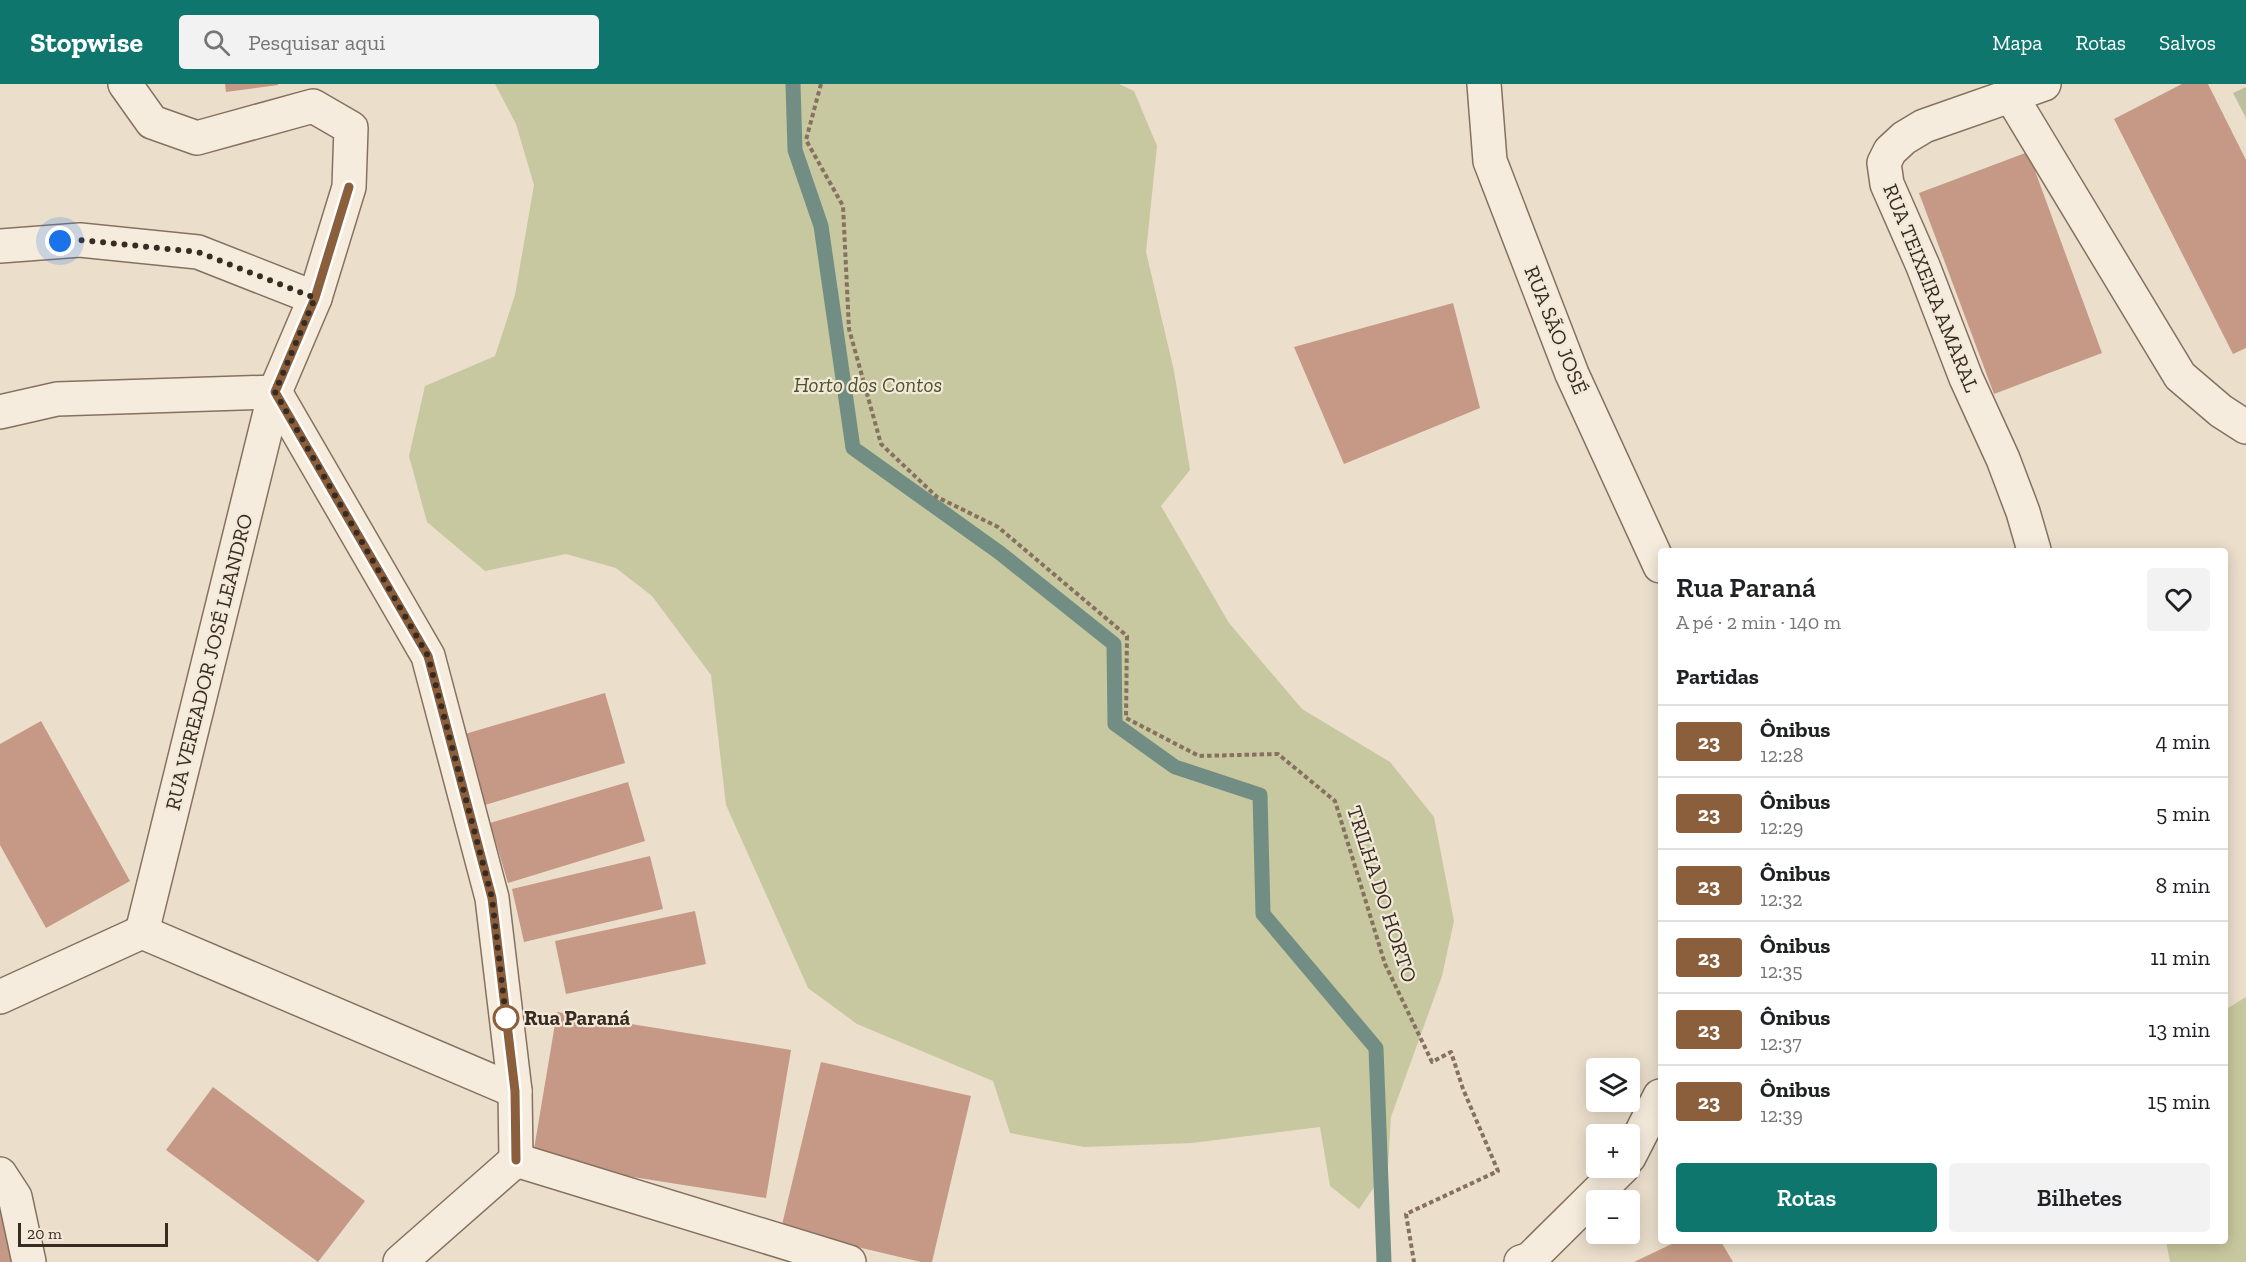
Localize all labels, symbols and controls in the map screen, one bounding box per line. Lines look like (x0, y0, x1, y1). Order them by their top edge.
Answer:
search box (179, 15, 599, 69)
text: Stopwise (30, 26, 143, 59)
icon: search (200, 26, 233, 59)
text: Pesquisar aqui (248, 29, 386, 56)
text: Mapa (1992, 30, 2042, 55)
text: Rotas (2075, 30, 2126, 55)
text: Salvos (2159, 30, 2216, 55)
street label: RUA TEIXEIRA AMARAL (1878, 180, 1985, 396)
your location (45, 226, 75, 256)
street label: RUA SÃO JOSÉ (1519, 262, 1594, 398)
park label: Horto dos Contos (794, 372, 942, 397)
street label: RUA VEREADOR JOSÉ LEANDRO (160, 511, 257, 813)
button: heart (2147, 568, 2210, 631)
text: Rua Paraná (1676, 571, 1816, 604)
text: A pé · 2 min · 140 m (1676, 610, 1841, 634)
text: Partidas (1676, 663, 1759, 690)
text: Ônibus (1760, 716, 1830, 743)
text: 4 min (2155, 728, 2210, 755)
text: 23 (1698, 729, 1720, 754)
text: 12:28 (1760, 743, 1804, 767)
text: Ônibus (1760, 788, 1830, 815)
text: 5 min (2156, 800, 2210, 827)
text: 23 (1698, 801, 1720, 826)
street label: TRILHA DO HORTO (1342, 802, 1423, 985)
text: 12:29 (1760, 815, 1803, 839)
text: Ônibus (1760, 860, 1830, 887)
text: 8 min (2155, 872, 2210, 899)
text: 23 (1698, 873, 1720, 898)
text: 12:32 (1760, 887, 1803, 911)
text: Ônibus (1760, 932, 1830, 959)
text: 11 min (2150, 944, 2210, 971)
text: 23 (1698, 945, 1720, 970)
text: 12:35 (1760, 959, 1803, 983)
text: Ônibus (1760, 1004, 1830, 1031)
marker: Rua Paraná (493, 1005, 519, 1031)
place label: Rua Paraná (524, 1005, 631, 1030)
text: 13 min (2148, 1016, 2210, 1043)
text: 23 (1698, 1017, 1720, 1042)
text: 12:37 (1760, 1031, 1802, 1055)
map controls (1586, 1058, 1640, 1244)
button: layers (1586, 1058, 1640, 1112)
text: Ônibus (1760, 1076, 1830, 1103)
text: 15 min (2148, 1088, 2210, 1115)
text: 23 (1698, 1089, 1720, 1114)
text: 12:39 (1760, 1103, 1803, 1127)
button: + (1586, 1124, 1640, 1178)
button: Rotas (1676, 1163, 1937, 1232)
button: Bilhetes (1949, 1163, 2210, 1232)
button: − (1586, 1190, 1640, 1244)
scale bar (18, 1220, 168, 1248)
text: 20 m (27, 1224, 62, 1243)

